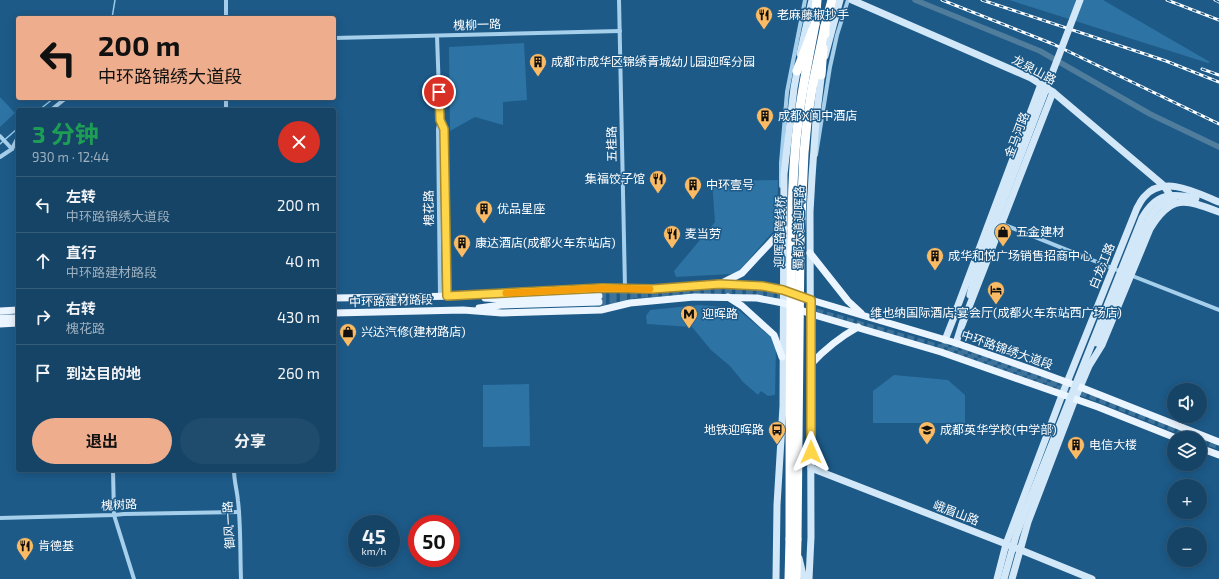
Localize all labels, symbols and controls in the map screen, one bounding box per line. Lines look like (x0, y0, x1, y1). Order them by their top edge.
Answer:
restaurant icon: 老麻藤椒抄手 (754, 5, 774, 30)
place label: 老麻藤椒抄手 (777, 7, 849, 21)
street label: 槐柳一路 (453, 16, 501, 32)
text: 200 m (98, 28, 180, 62)
icon: left (32, 32, 84, 84)
building icon: 成都市成华区锦绣青城幼儿园迎晖分园 (528, 52, 548, 77)
street label: 龙泉山路 (1010, 52, 1059, 87)
place label: 成都市成华区锦绣青城幼儿园迎晖分园 (551, 54, 755, 68)
text: 中环路锦绣大道段 (98, 65, 242, 87)
pin (422, 75, 456, 109)
icon: arrive (428, 81, 450, 103)
building icon: 成都X阆中酒店 (755, 106, 775, 131)
place label: 成都X阆中酒店 (778, 108, 857, 122)
street label: 金马河路 (1001, 110, 1031, 160)
text: 3 分钟 (32, 119, 99, 148)
button: close (278, 121, 320, 163)
street label: 五桂路 (604, 126, 618, 162)
text: 930 m · 12:44 (32, 149, 109, 165)
restaurant icon: 集福饺子馆 (648, 169, 668, 194)
place label: 集福饺子馆 (585, 171, 645, 185)
building icon: 中环壹号 (683, 175, 703, 200)
place label: 中环壹号 (706, 177, 754, 191)
street label: 蜀都大道迎晖路 (790, 186, 806, 270)
text: 左转 (66, 187, 96, 205)
street label: 槐花路 (421, 190, 435, 226)
icon: left (32, 194, 54, 216)
text: 200 m (277, 196, 320, 214)
street label: 迎晖路跨线桥 (771, 196, 787, 268)
building icon: 优品星座 (474, 199, 494, 224)
place label: 优品星座 (497, 201, 545, 215)
text: 中环路锦绣大道段 (66, 208, 170, 224)
shop icon: 五金建材 (993, 222, 1013, 247)
restaurant icon: 麦当劳 (662, 224, 682, 249)
place label: 五金建材 (1016, 224, 1064, 238)
place label: 麦当劳 (685, 226, 721, 240)
building icon: 康达酒店(成都火车东站店) (452, 233, 472, 258)
place label: 康达酒店(成都火车东站店) (475, 235, 616, 249)
street label: 白龙江路 (1086, 241, 1117, 291)
text: 直行 (66, 243, 96, 261)
building icon: 成华和悦广场销售招商中心 (925, 246, 945, 271)
place label: 成华和悦广场销售招商中心 (948, 248, 1092, 262)
icon: ahead (32, 250, 54, 272)
text: 40 m (285, 252, 320, 270)
text: 中环路建材路段 (66, 264, 157, 280)
hotel icon: 维也纳国际酒店·宴会厅(成都火车东站西广场店) (986, 280, 1006, 305)
street label: 中环路建材路段 (349, 292, 433, 308)
text: 右转 (66, 299, 96, 317)
metro station icon: 迎晖路 (679, 304, 699, 329)
place label: 维也纳国际酒店·宴会厅(成都火车东站西广场店) (870, 305, 1122, 319)
icon: right (32, 306, 54, 328)
place label: 迎晖路 (702, 306, 738, 320)
text: 430 m (277, 308, 320, 326)
text: 槐花路 (66, 320, 105, 336)
shop icon: 兴达汽修(建材路店) (338, 322, 358, 347)
place label: 兴达汽修(建材路店) (361, 324, 466, 338)
street label: 中环路锦绣大道段 (960, 327, 1055, 371)
icon: arrive (32, 362, 54, 384)
text: 到达目的地 (66, 364, 141, 382)
text: 260 m (277, 364, 320, 382)
map controls (1167, 383, 1207, 567)
button: sound (1167, 383, 1207, 423)
button: 退出 (32, 418, 172, 464)
button: 分享 (180, 418, 320, 464)
bus stop icon: 地铁迎晖路 (767, 420, 787, 445)
school or university icon: 成都英华学校(中学部) (917, 420, 937, 445)
place label: 地铁迎晖路 (704, 422, 764, 436)
place label: 成都英华学校(中学部) (940, 422, 1057, 436)
position arrow (790, 431, 832, 473)
button: layers (1167, 431, 1207, 471)
building icon: 电信大楼 (1066, 435, 1086, 460)
place label: 电信大楼 (1089, 437, 1137, 451)
button: + (1167, 479, 1207, 519)
street label: 槐树路 (101, 496, 137, 512)
street label: 峨眉山路 (931, 497, 981, 527)
street label: 御风一路 (220, 501, 236, 549)
speed limit sign: 50 (408, 515, 460, 567)
text: 45 (362, 524, 386, 548)
button: − (1167, 527, 1207, 567)
restaurant icon: 肯德基 (15, 536, 35, 561)
place label: 肯德基 (38, 538, 74, 552)
text: km/h (362, 545, 386, 557)

